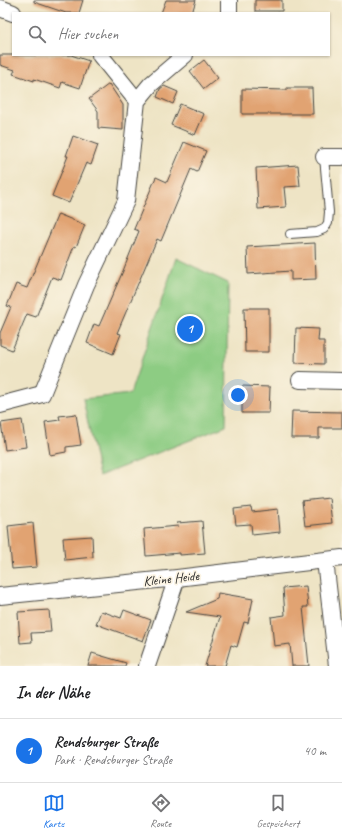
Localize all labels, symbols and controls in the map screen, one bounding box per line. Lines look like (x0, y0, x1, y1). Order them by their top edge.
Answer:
search box (12, 12, 330, 56)
icon: search (26, 23, 48, 45)
text: Hier suchen (58, 25, 118, 44)
pin: 1 (177, 314, 203, 344)
your location (228, 385, 248, 405)
street label: Kleine Heide (142, 567, 201, 590)
text: In der Nähe (16, 682, 89, 703)
text: Rendsburger Straße (54, 733, 158, 752)
text: 1 (26, 743, 32, 759)
text: 40 m (304, 743, 326, 759)
text: Park · Rendsburger Straße (54, 752, 172, 768)
tab: Karte (43, 792, 65, 830)
tab: Route (150, 792, 172, 830)
tab: Gespeichert (257, 792, 299, 830)

